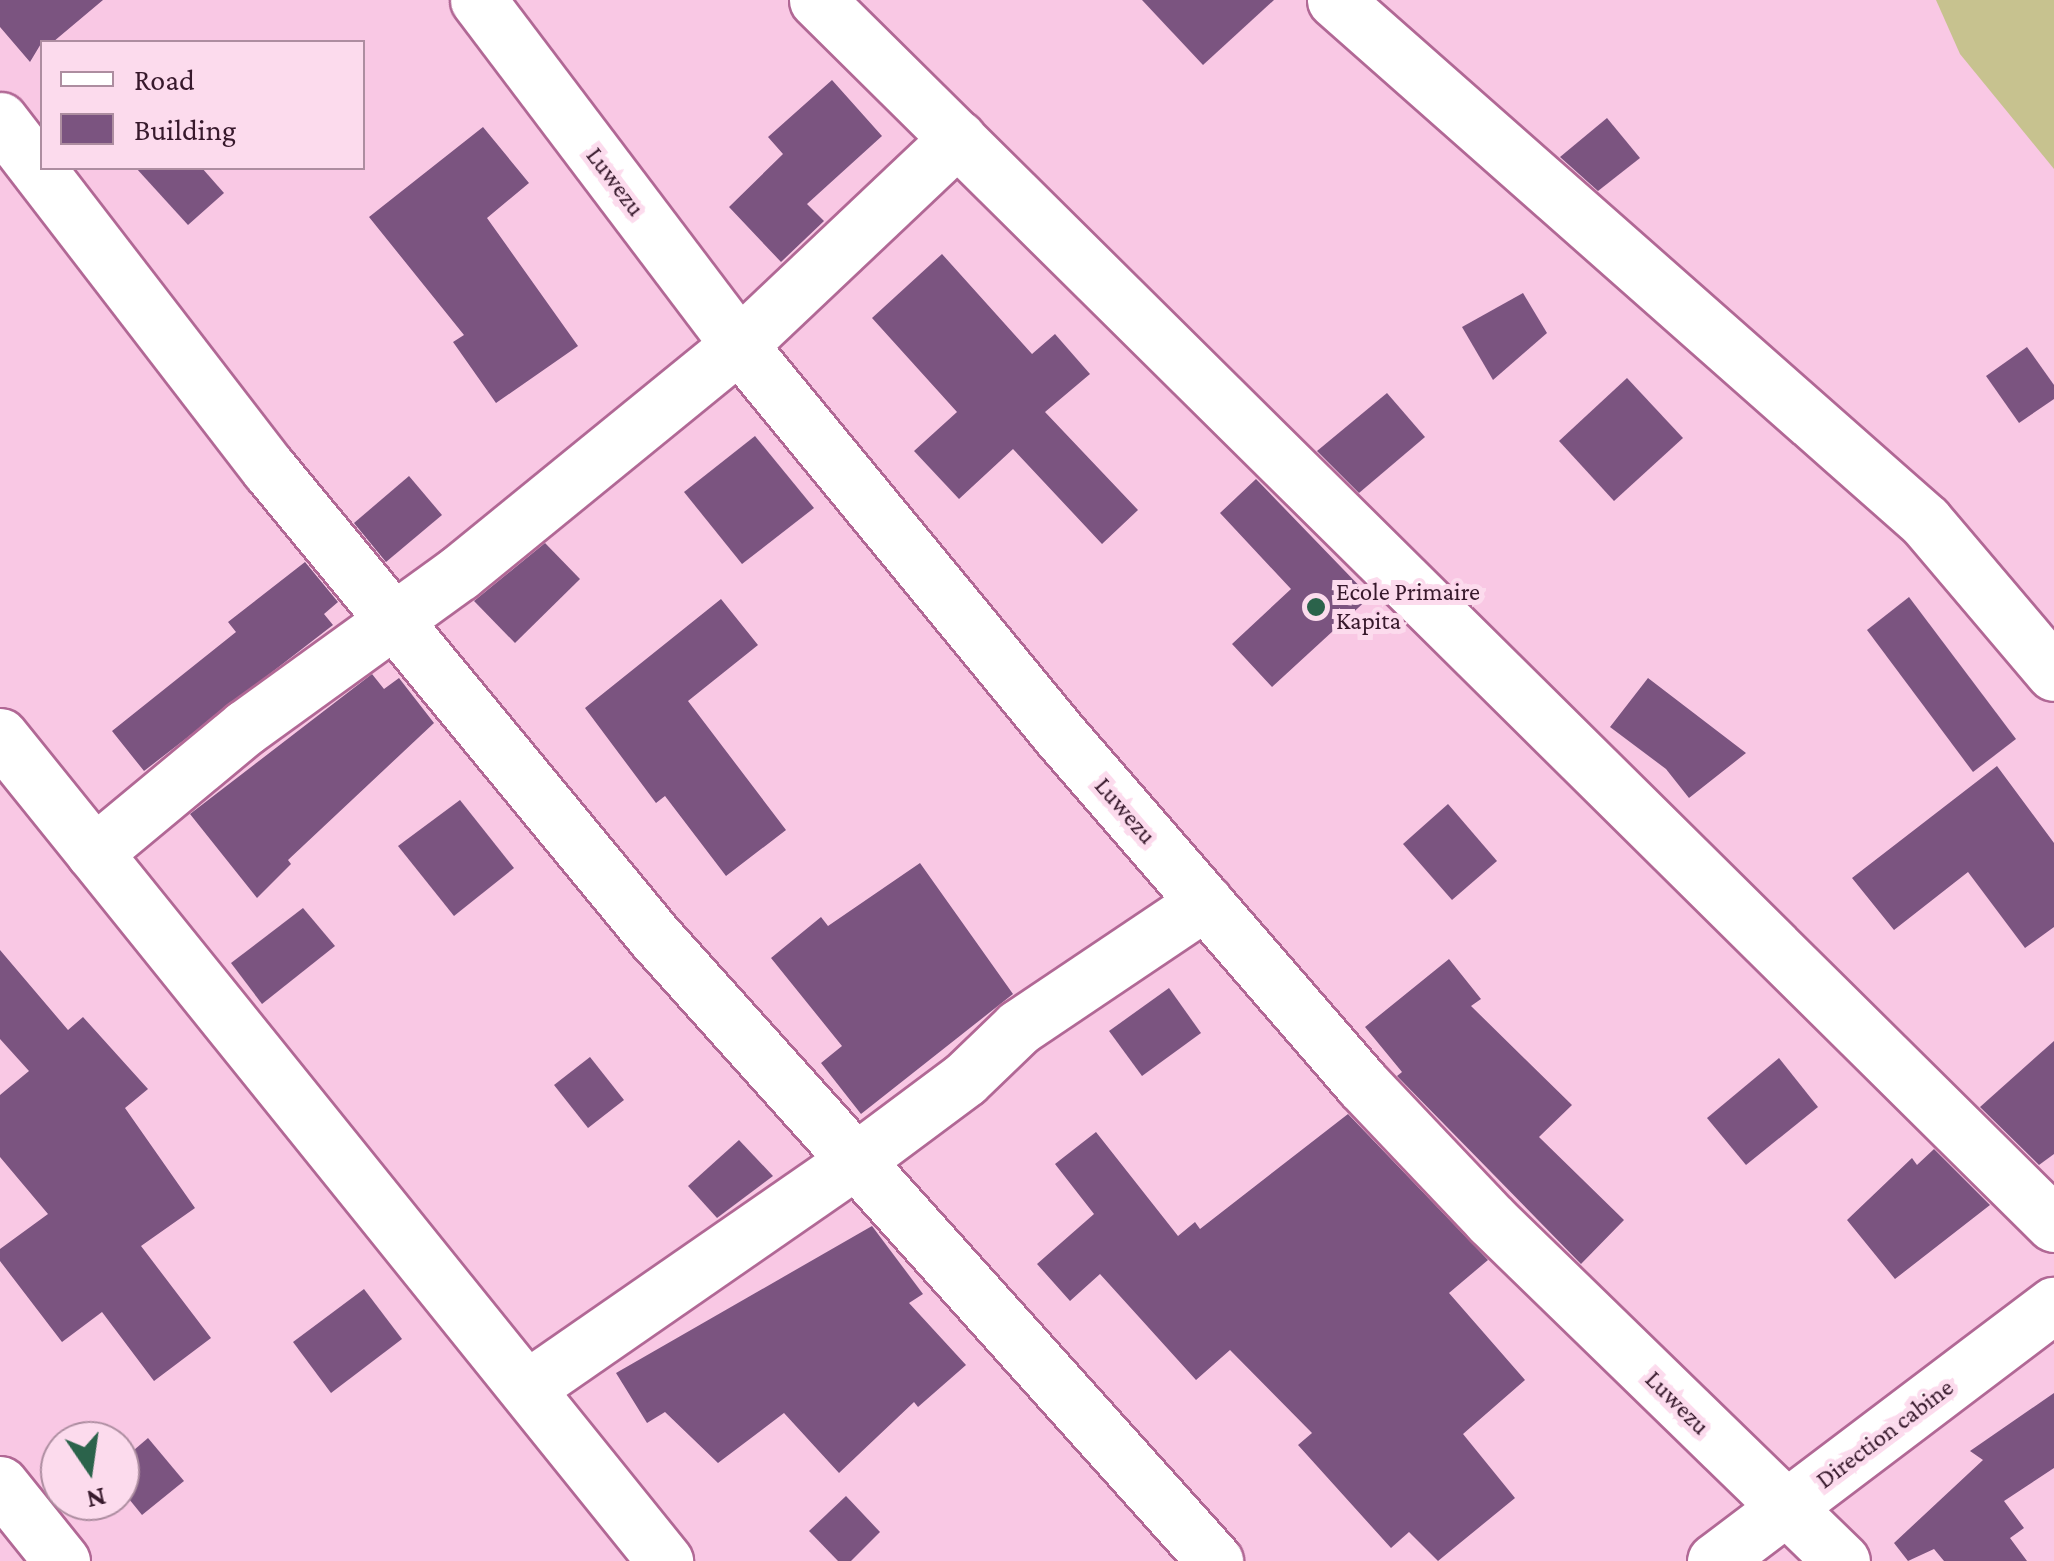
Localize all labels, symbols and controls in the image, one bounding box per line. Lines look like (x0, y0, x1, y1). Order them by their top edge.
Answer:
legend (40, 40, 365, 170)
text: Road (134, 63, 195, 96)
text: Building (134, 113, 236, 146)
street label: Luwezu (579, 142, 651, 222)
place label: Ecole Primaire Kapita (1336, 578, 1480, 637)
marker: Ecole Primaire Kapita (1305, 596, 1327, 618)
street label: Luwezu (1088, 772, 1162, 850)
street label: Luwezu (1639, 1365, 1715, 1441)
street label: Direction cabine (1810, 1373, 1960, 1495)
north arrow (40, 1421, 140, 1521)
text: N (84, 1482, 109, 1516)

